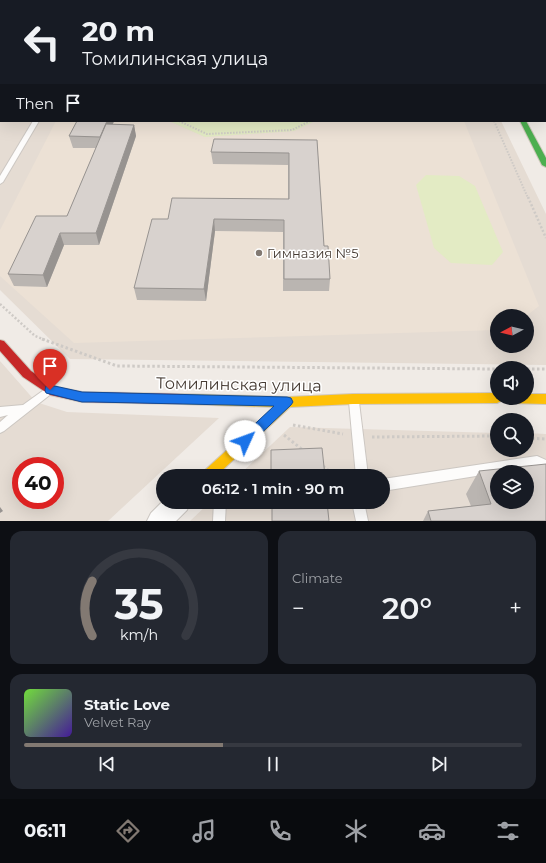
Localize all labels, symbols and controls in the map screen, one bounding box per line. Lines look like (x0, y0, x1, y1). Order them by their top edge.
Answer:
text: 20 m (82, 14, 155, 48)
icon: left (16, 16, 68, 68)
text: Томилинская улица (82, 48, 268, 70)
icon: arrive (62, 92, 84, 114)
text: Then (16, 94, 54, 113)
place label: Гимназия №5 (267, 245, 359, 261)
marker: Гимназия №5 (254, 248, 264, 258)
north arrow (490, 309, 534, 353)
map controls (490, 309, 534, 509)
pin (33, 349, 67, 390)
icon: arrive (39, 355, 61, 377)
button: sound (490, 361, 534, 405)
street label: Томилинская улица (156, 374, 322, 395)
button: search (490, 413, 534, 457)
position arrow (224, 420, 266, 462)
speed limit sign: 40 (12, 457, 64, 509)
button: layers (490, 465, 534, 509)
text: 06:12 · 1 min · 90 m (202, 479, 344, 498)
text: Climate (292, 570, 343, 586)
text: 35 (114, 578, 163, 628)
text: 20° (382, 590, 432, 627)
text: − (292, 595, 305, 622)
text: + (509, 595, 522, 622)
text: km/h (120, 625, 158, 643)
text: Static Love (84, 695, 170, 714)
text: Velvet Ray (84, 714, 151, 730)
icon: previous (96, 753, 118, 775)
icon: pause (262, 753, 284, 775)
icon: next (428, 753, 450, 775)
icon: directions (114, 817, 142, 845)
icon: music (190, 817, 218, 845)
icon: phone (266, 817, 294, 845)
icon: climate (342, 817, 370, 845)
icon: car (418, 817, 446, 845)
icon: filters (494, 817, 522, 845)
text: 06:11 (24, 820, 66, 842)

